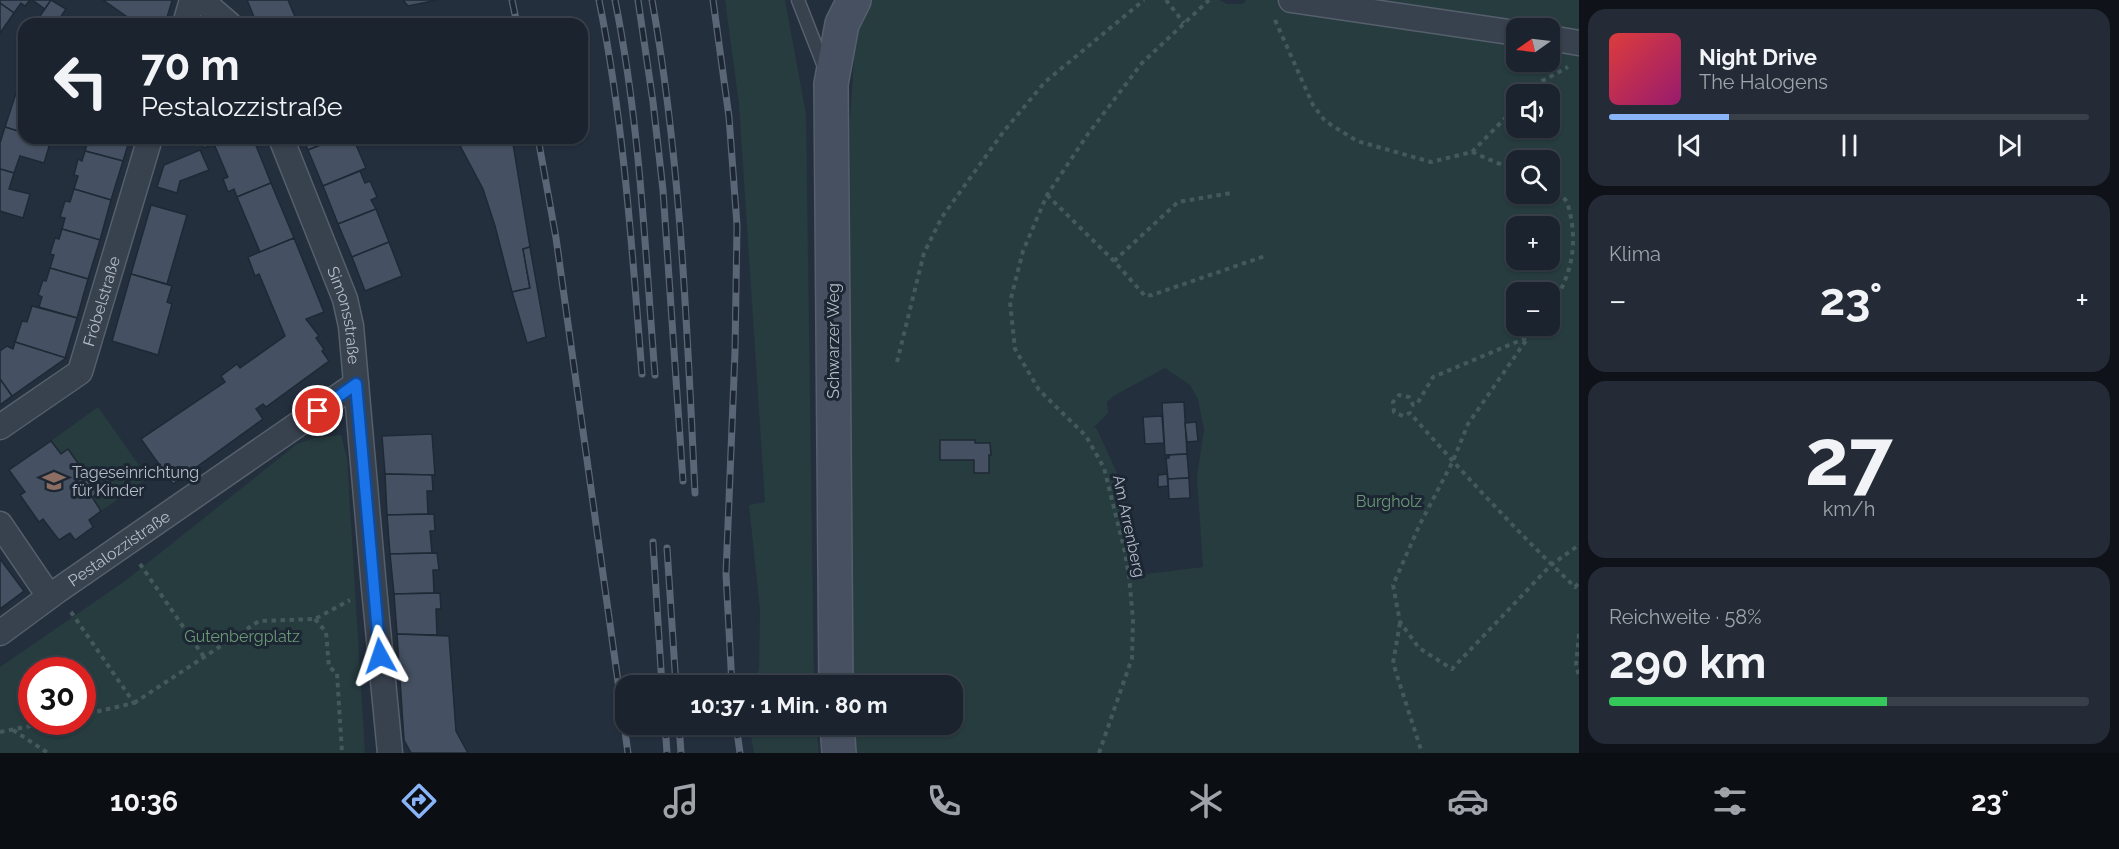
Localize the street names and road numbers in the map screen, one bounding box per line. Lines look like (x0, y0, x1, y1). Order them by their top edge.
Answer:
street label: Fröbelstraße (79, 254, 124, 348)
street label: Simonsstraße (323, 264, 364, 365)
street label: Schwarzer Weg (824, 283, 843, 399)
street label: Am Arrenberg (1109, 473, 1149, 579)
street label: Pestalozzistraße (64, 506, 173, 590)

